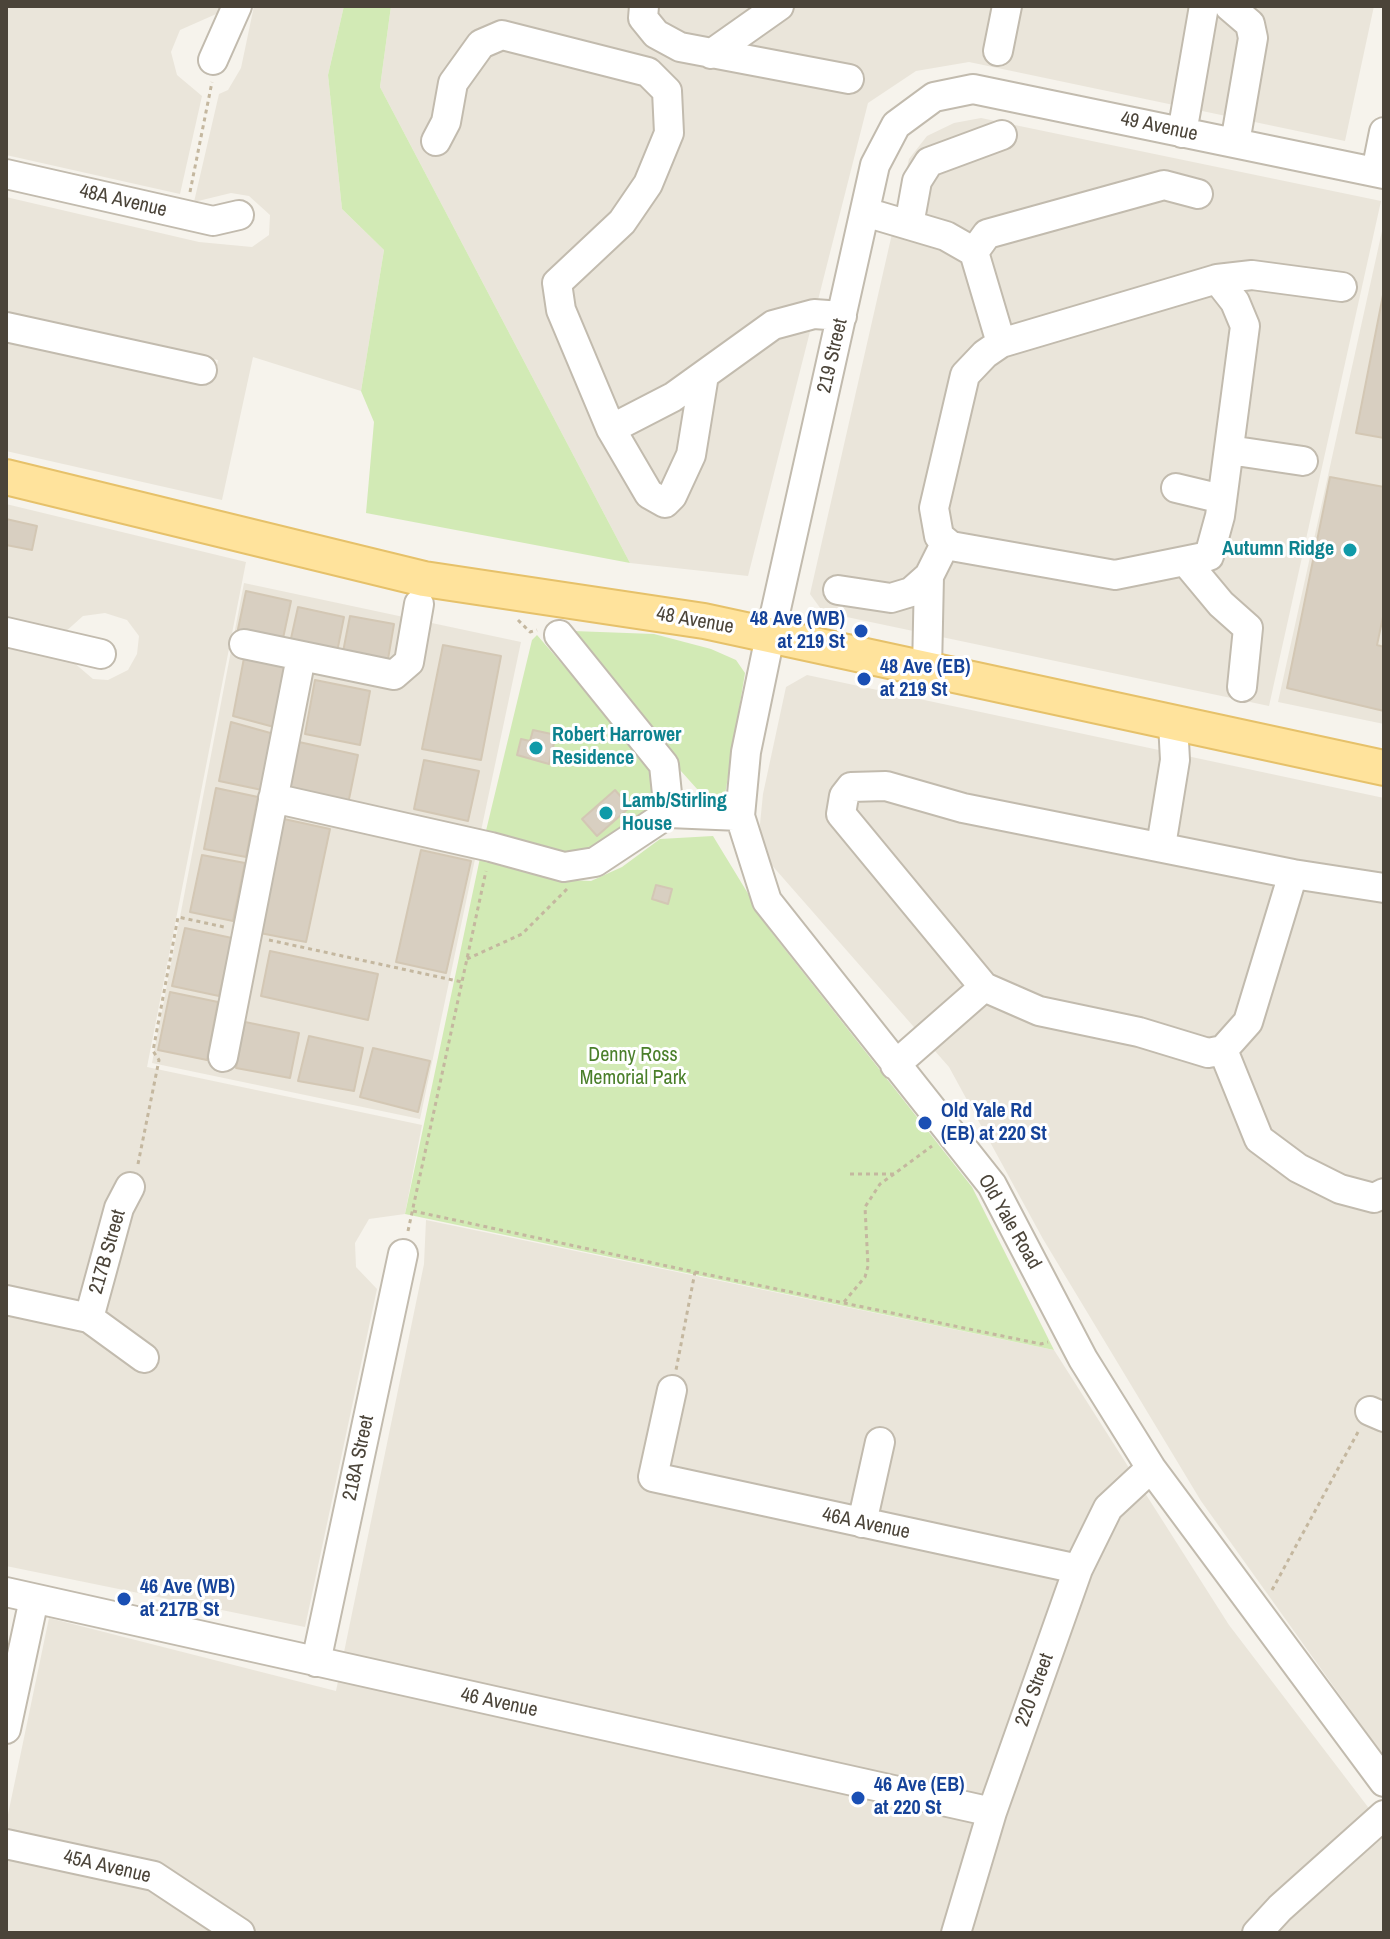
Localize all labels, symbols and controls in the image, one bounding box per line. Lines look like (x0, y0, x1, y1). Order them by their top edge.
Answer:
street label: 49 Avenue (1118, 107, 1200, 147)
street label: 48A Avenue (77, 179, 169, 223)
street label: 219 Street (813, 316, 853, 396)
place label: Autumn Ridge (1222, 538, 1334, 562)
marker: Autumn Ridge (1341, 541, 1359, 559)
street label: 48 Avenue (654, 602, 736, 640)
place label: 48 Ave (WB) at 219 St (750, 608, 845, 655)
marker: 48 Ave (WB) at 219 St (852, 622, 870, 640)
place label: 48 Ave (EB) at 219 St (880, 656, 971, 703)
marker: 48 Ave (EB) at 219 St (855, 670, 873, 688)
place label: Robert Harrower Residence (552, 724, 681, 771)
marker: Robert Harrower Residence (527, 739, 545, 757)
place label: Lamb/Stirling House (622, 790, 727, 837)
marker: Lamb/Stirling House (597, 804, 615, 822)
park label: Denny Ross Memorial Park (580, 1044, 686, 1091)
place label: Old Yale Rd (EB) at 220 St (941, 1100, 1047, 1147)
marker: Old Yale Rd (EB) at 220 St (916, 1114, 934, 1132)
street label: Old Yale Road (972, 1170, 1046, 1274)
street label: 217B Street (85, 1207, 131, 1297)
street label: 218A Street (338, 1413, 380, 1503)
street label: 46A Avenue (820, 1503, 912, 1545)
place label: 46 Ave (WB) at 217B St (140, 1576, 235, 1623)
marker: 46 Ave (WB) at 217B St (115, 1590, 133, 1608)
street label: 220 Street (1011, 1650, 1059, 1730)
street label: 46 Avenue (458, 1683, 540, 1723)
place label: 46 Ave (EB) at 220 St (874, 1774, 965, 1821)
marker: 46 Ave (EB) at 220 St (849, 1789, 867, 1807)
street label: 45A Avenue (61, 1845, 153, 1889)

